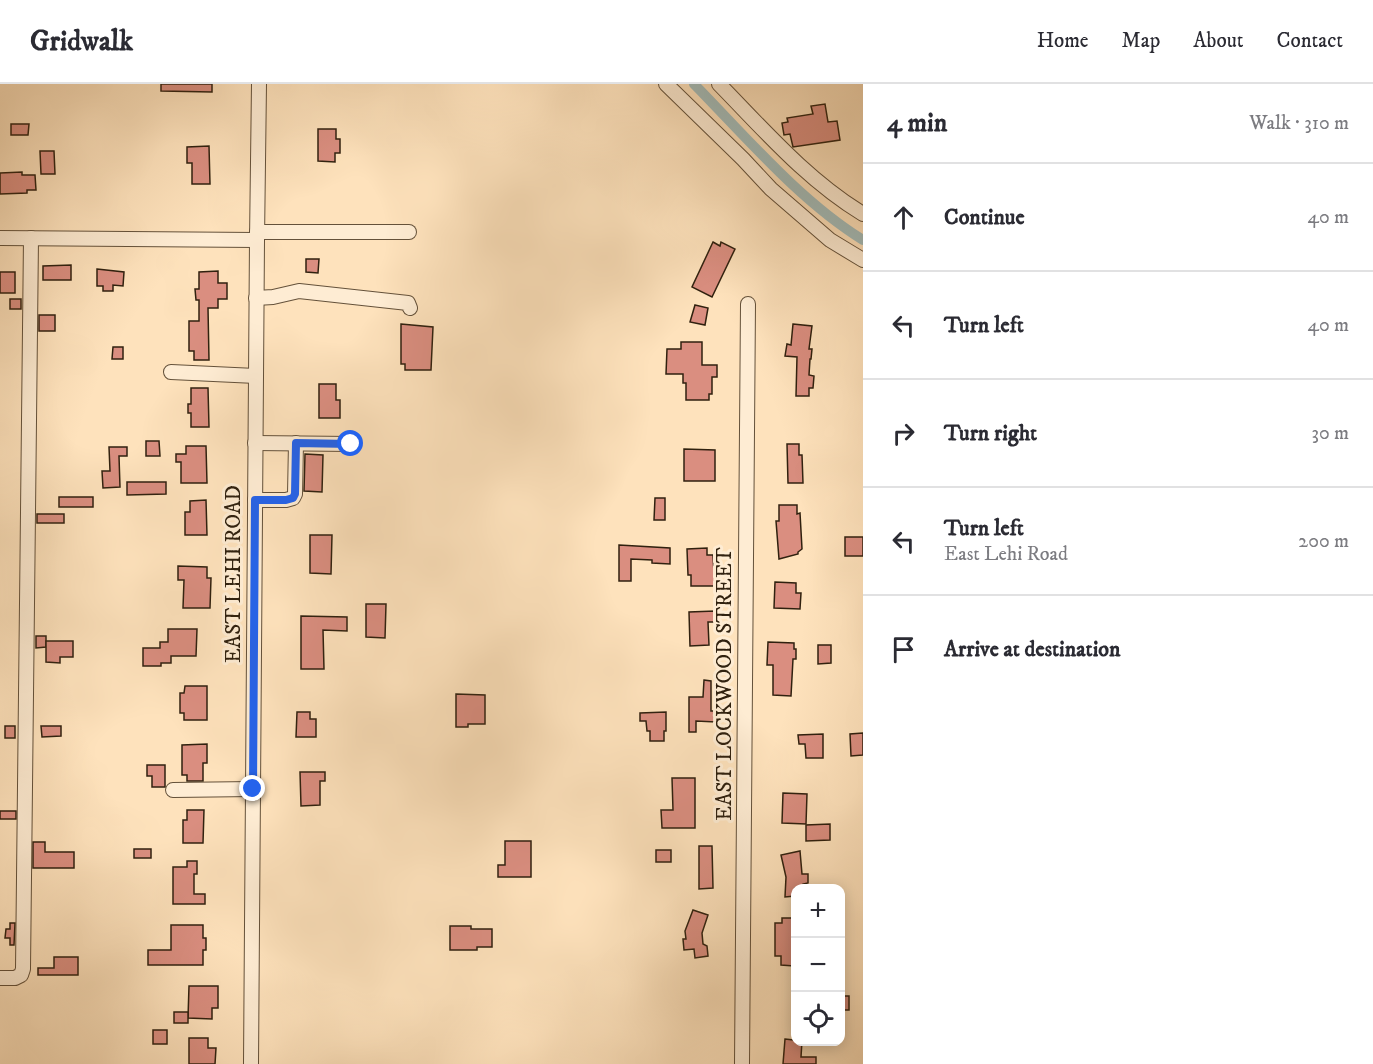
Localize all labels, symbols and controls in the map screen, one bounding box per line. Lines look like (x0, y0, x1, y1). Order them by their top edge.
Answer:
text: Gridwalk (30, 24, 133, 59)
text: Home (1037, 28, 1089, 54)
text: Map (1122, 28, 1160, 54)
text: About (1193, 28, 1244, 54)
text: Contact (1277, 28, 1343, 54)
text: 4 min (887, 107, 947, 140)
text: Walk · 310 m (1249, 111, 1349, 136)
icon: ahead (887, 201, 920, 234)
text: Continue (944, 204, 1025, 231)
text: 40 m (1307, 205, 1349, 230)
icon: left (887, 309, 920, 342)
text: Turn left (944, 312, 1024, 339)
text: 40 m (1307, 313, 1349, 338)
icon: right (887, 417, 920, 450)
text: Turn right (944, 420, 1037, 447)
text: 30 m (1311, 421, 1349, 446)
route start (337, 430, 363, 456)
street label: EAST LEHI ROAD (221, 485, 247, 663)
text: Turn left (944, 515, 1024, 542)
icon: left (887, 525, 920, 558)
text: 200 m (1298, 529, 1349, 554)
text: East Lehi Road (944, 542, 1068, 567)
street label: EAST LOCKWOOD STREET (712, 547, 738, 821)
icon: arrive (887, 633, 920, 666)
text: Arrive at destination (944, 636, 1121, 663)
route end (239, 775, 265, 801)
map controls (791, 884, 845, 1046)
button: + (791, 884, 845, 938)
button: − (791, 938, 845, 992)
button: locate (791, 992, 845, 1046)

